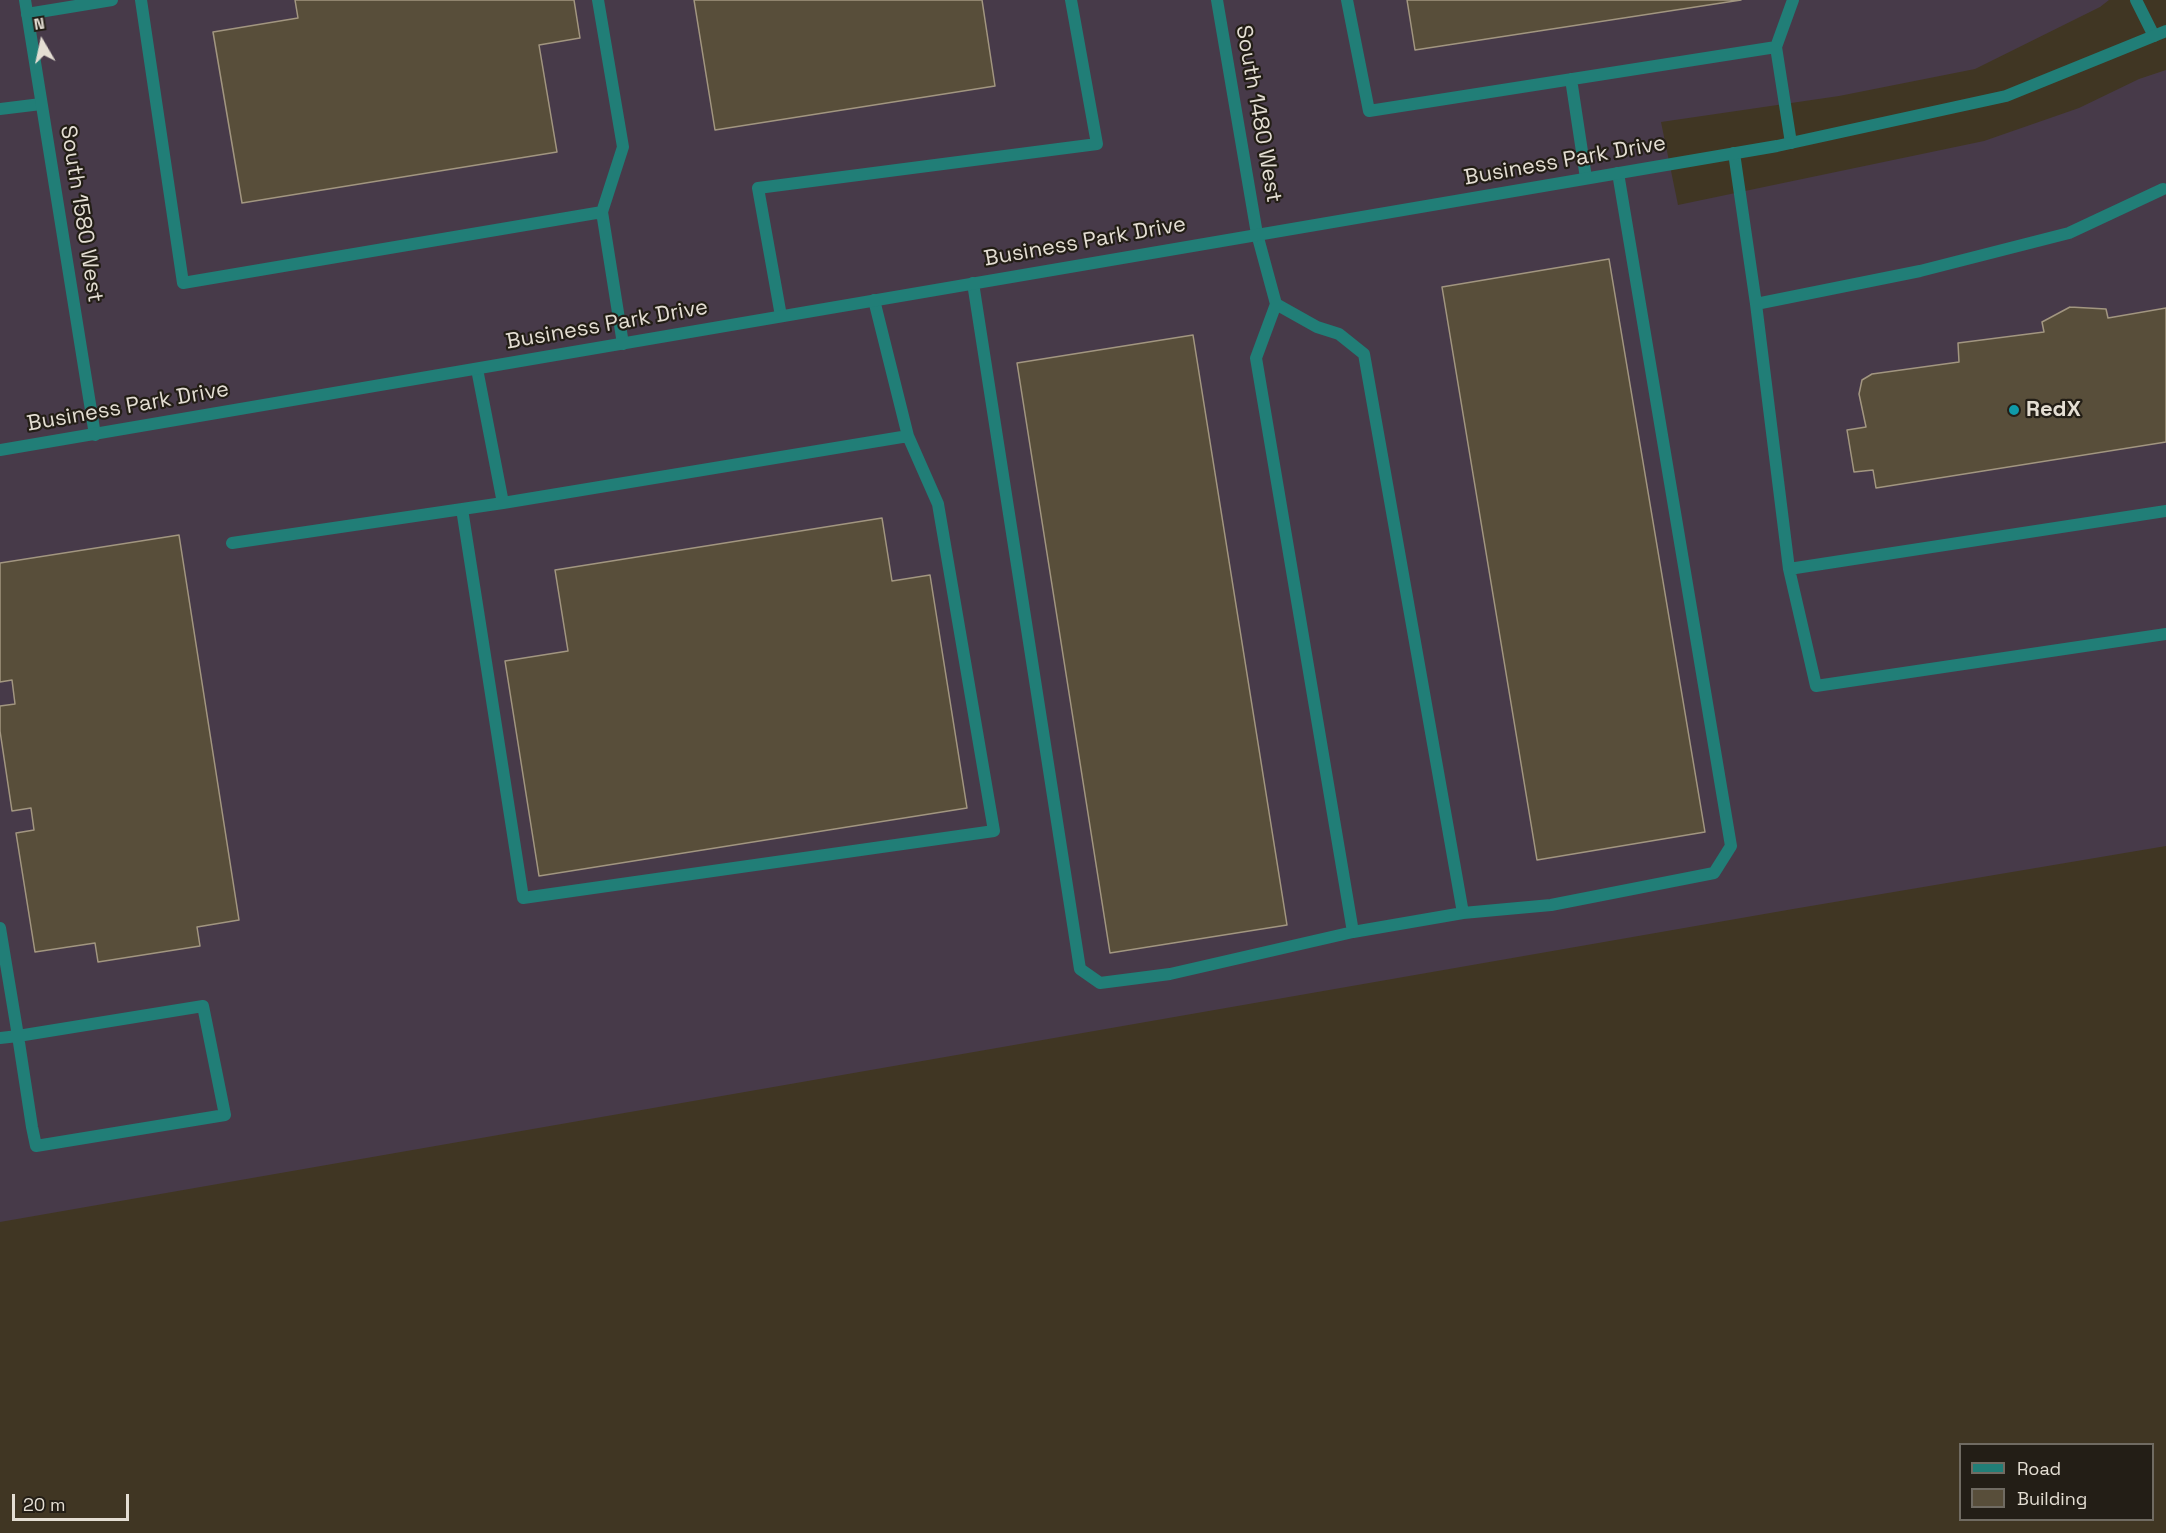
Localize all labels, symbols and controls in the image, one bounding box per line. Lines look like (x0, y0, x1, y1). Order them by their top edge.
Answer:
north arrow (12, 12, 72, 72)
text: N (32, 13, 46, 35)
street label: South 1480 West (1229, 23, 1287, 205)
street label: South 1580 West (54, 124, 108, 304)
street label: Business Park Drive (1462, 130, 1668, 192)
street label: Business Park Drive (982, 211, 1188, 273)
street label: Business Park Drive (504, 294, 710, 356)
street label: Business Park Drive (25, 376, 231, 438)
place label: RedX (2026, 397, 2081, 423)
marker: RedX (2007, 403, 2021, 417)
legend (1959, 1443, 2154, 1521)
text: Road (2017, 1457, 2061, 1480)
scale bar (15, 1482, 132, 1520)
text: Building (2017, 1487, 2087, 1510)
text: 20 m (23, 1493, 66, 1516)

